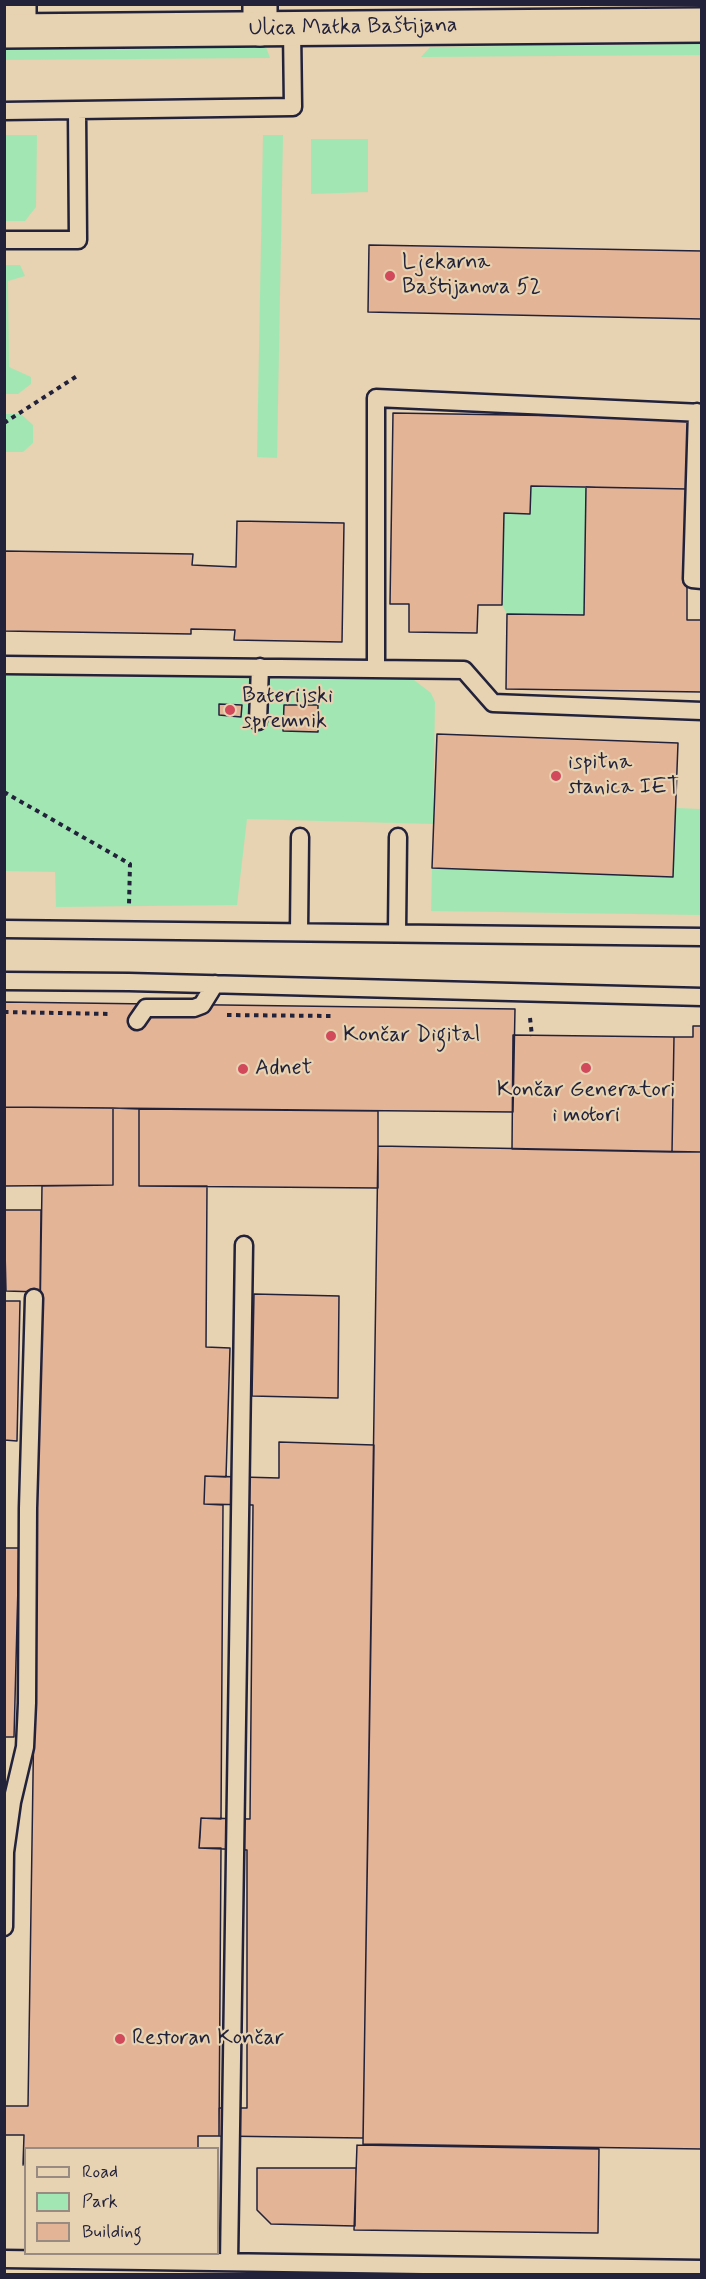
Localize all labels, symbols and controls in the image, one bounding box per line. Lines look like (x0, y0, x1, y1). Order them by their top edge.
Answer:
street label: Ulica Matka Baštijana (248, 13, 458, 43)
place label: Ljekarna Baštijanova 52 (402, 250, 541, 302)
marker: Ljekarna Baštijanova 52 (383, 269, 397, 283)
place label: Baterijski spremnik (242, 684, 333, 736)
marker: Baterijski spremnik (223, 703, 237, 717)
place label: ispitna stanica IET (568, 750, 680, 802)
marker: ispitna stanica IET (549, 769, 563, 783)
place label: Končar Digital (343, 1023, 480, 1049)
marker: Končar Digital (324, 1029, 338, 1043)
place label: Adnet (255, 1056, 312, 1082)
marker: Končar Generatori i motori (579, 1061, 593, 1075)
marker: Adnet (236, 1062, 250, 1076)
place label: Končar Generatori i motori (497, 1078, 675, 1130)
place label: Restoran Končar (132, 2026, 284, 2052)
marker: Restoran Končar (113, 2032, 127, 2046)
legend (24, 2147, 219, 2255)
text: Road (82, 2160, 118, 2184)
text: Park (82, 2190, 118, 2214)
text: Building (82, 2220, 142, 2244)

